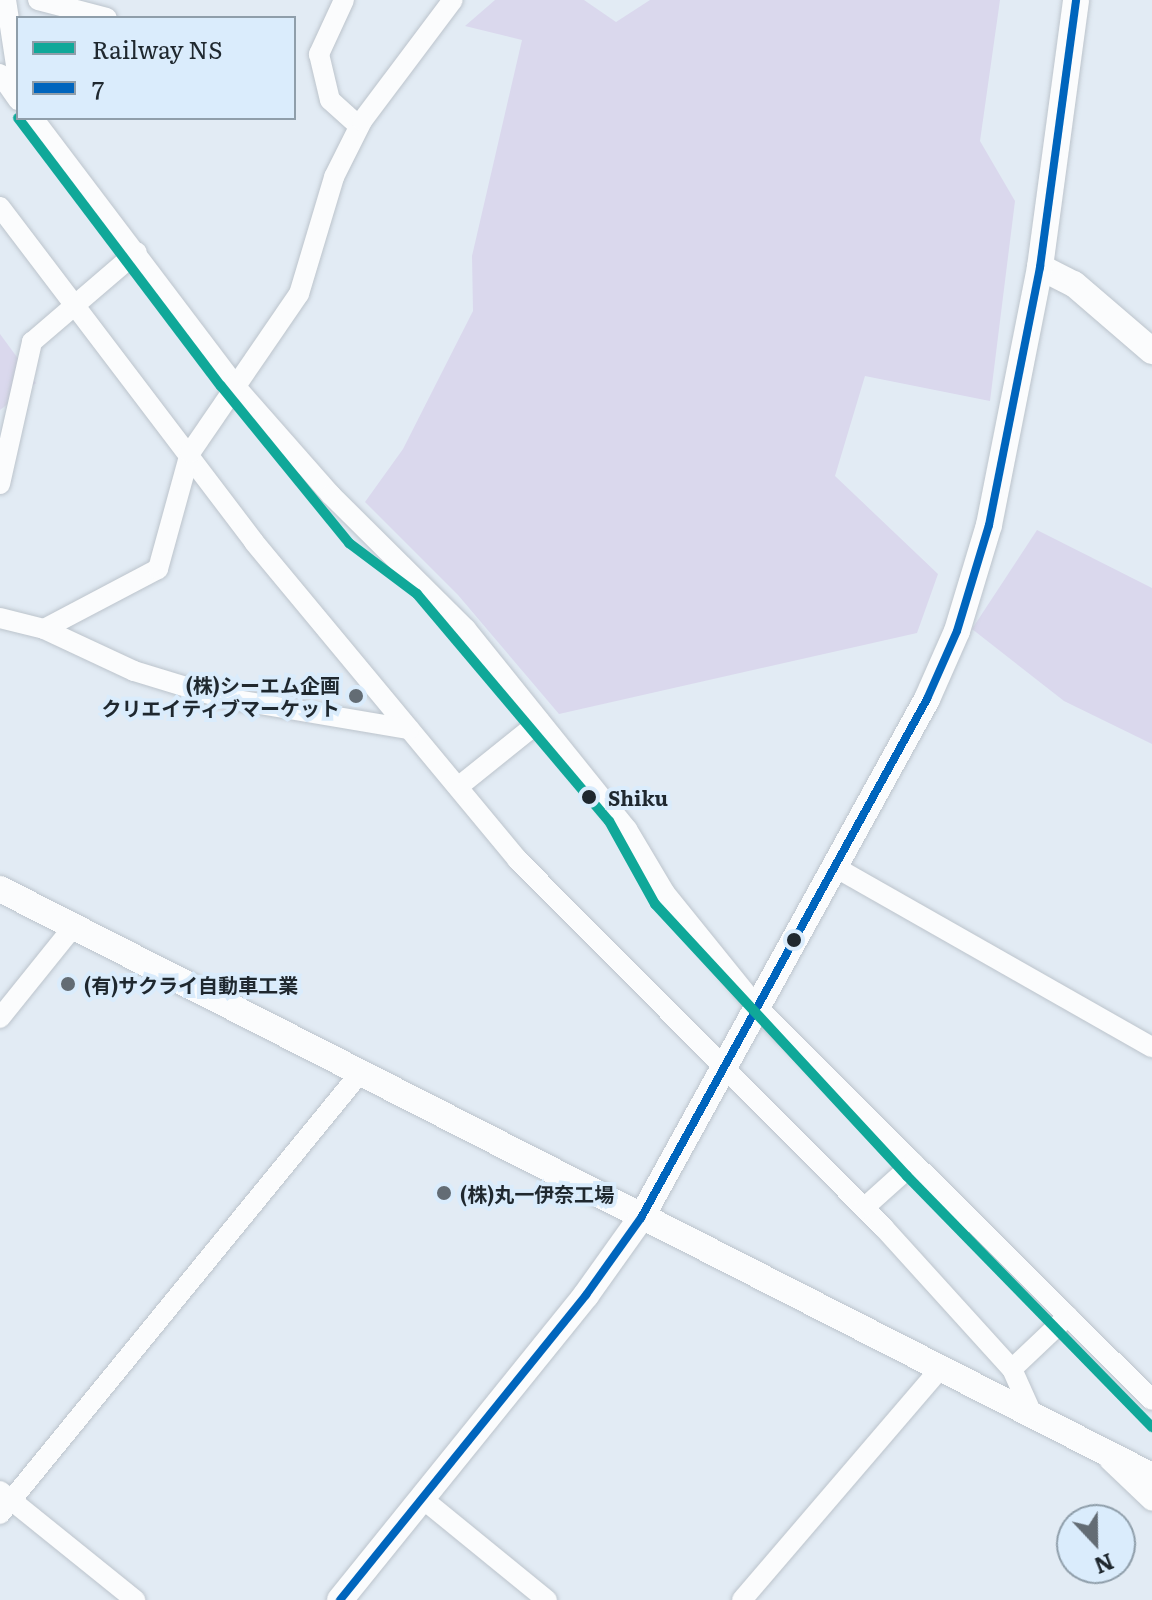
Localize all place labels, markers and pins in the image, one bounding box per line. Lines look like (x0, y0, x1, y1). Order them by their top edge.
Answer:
place label: (株)シーエム企画 クリエイティブマーケット (100, 672, 340, 719)
marker: (株)シーエム企画 クリエイティブマーケット (347, 687, 365, 705)
marker: Shiku (577, 785, 601, 809)
place label: Shiku (608, 785, 668, 809)
unlabelled marker (786, 932, 802, 948)
place label: (有)サクライ自動車工業 (84, 972, 298, 996)
marker: (有)サクライ自動車工業 (59, 975, 77, 993)
place label: (株)丸一伊奈工場 (460, 1181, 614, 1205)
marker: (株)丸一伊奈工場 (435, 1184, 453, 1202)

